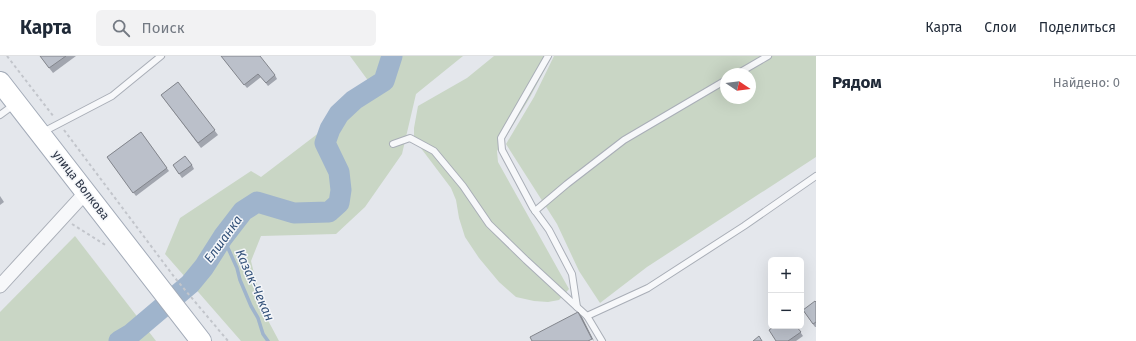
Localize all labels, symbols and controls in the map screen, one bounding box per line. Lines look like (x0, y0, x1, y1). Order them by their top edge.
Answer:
search box (96, 10, 376, 46)
text: Карта (20, 16, 72, 39)
icon: search (110, 17, 132, 39)
text: Поиск (142, 19, 184, 37)
text: Карта (925, 19, 962, 36)
text: Слои (984, 19, 1017, 36)
text: Поделиться (1039, 19, 1116, 36)
north arrow (720, 68, 756, 104)
text: Рядом (832, 72, 882, 93)
text: Найдено: 0 (1053, 75, 1120, 90)
street label: улица Волкова (50, 148, 112, 222)
water label: Елшанка (201, 213, 245, 265)
water label: Казак-Чекан (233, 247, 277, 323)
map controls (768, 257, 804, 329)
button: + (768, 257, 804, 293)
button: − (768, 293, 804, 329)

